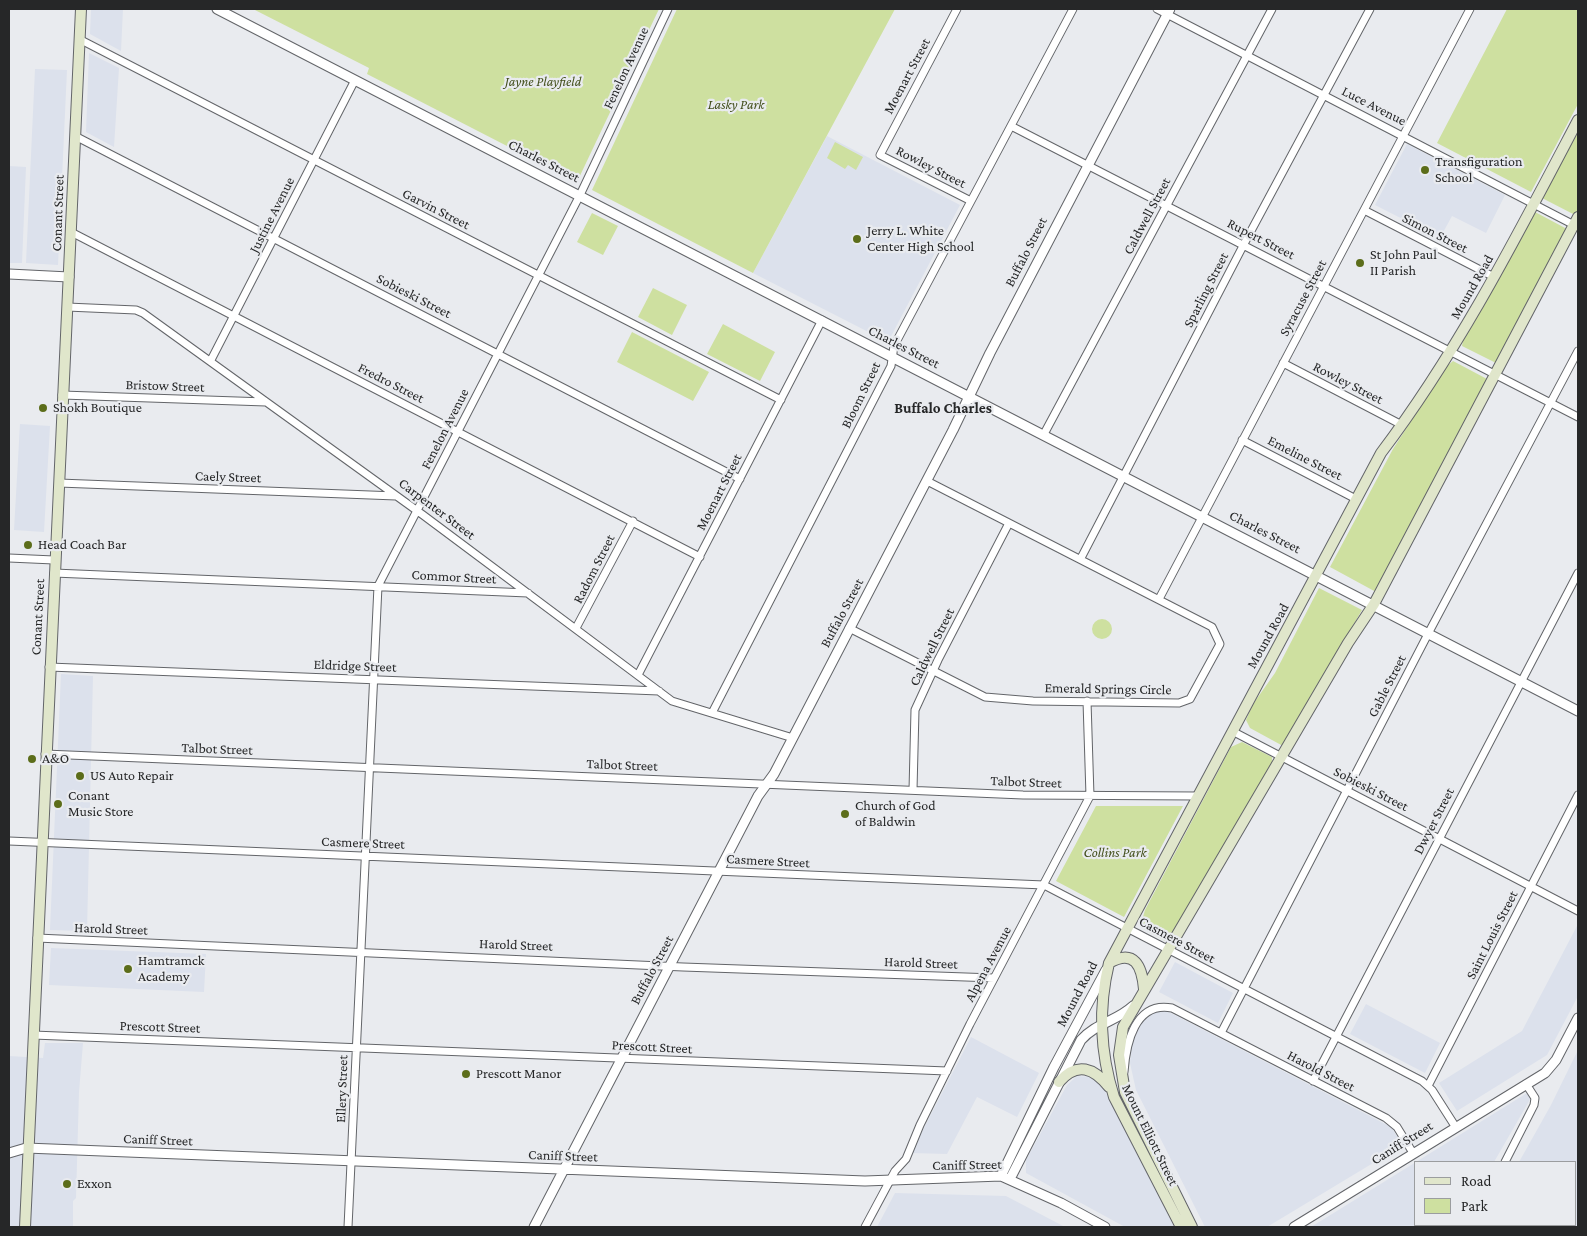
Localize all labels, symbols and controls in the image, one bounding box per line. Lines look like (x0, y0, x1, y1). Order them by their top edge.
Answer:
street label: Fenelon Avenue (600, 24, 652, 112)
street label: Moenart Street (880, 35, 934, 117)
park label: Jayne Playfield (505, 74, 581, 90)
street label: Luce Avenue (1339, 83, 1409, 129)
park label: Lasky Park (708, 97, 764, 113)
street label: Charles Street (505, 136, 583, 186)
street label: Rowley Street (893, 142, 969, 192)
place label: Transfiguration School (1435, 154, 1522, 186)
marker: Transfiguration School (1419, 164, 1431, 176)
street label: Conant Street (48, 174, 68, 252)
street label: Justine Avenue (246, 174, 298, 256)
street label: Caldwell Street (1120, 175, 1174, 257)
street label: Garvin Street (399, 185, 473, 233)
street label: Simon Street (1399, 209, 1471, 257)
street label: Buffalo Street (1001, 214, 1051, 290)
street label: Rupert Street (1224, 215, 1298, 263)
place label: Jerry L. White Center High School (867, 223, 974, 256)
marker: Jerry L. White Center High School (851, 233, 863, 245)
place label: St John Paul II Parish (1370, 247, 1437, 280)
street label: Sparling Street (1180, 250, 1232, 330)
street label: Mound Road (1447, 252, 1497, 322)
street label: Syracuse Street (1276, 257, 1330, 339)
marker: St John Paul II Parish (1354, 257, 1366, 269)
street label: Sobieski Street (374, 270, 454, 322)
street label: Charles Street (865, 322, 943, 372)
street label: Rowley Street (1310, 358, 1386, 408)
street label: Fredro Street (355, 359, 427, 407)
street label: Bloom Street (838, 359, 884, 431)
street label: Bristow Street (125, 376, 205, 396)
street label: Fenelon Avenue (417, 386, 473, 472)
district label: Buffalo Charles (894, 399, 992, 417)
place label: Shokh Boutique (53, 400, 142, 416)
marker: Shokh Boutique (37, 402, 49, 414)
street label: Emeline Street (1265, 432, 1345, 484)
street label: Moenart Street (693, 451, 745, 533)
street label: Caely Street (195, 467, 261, 487)
street label: Carpenter Street (395, 475, 479, 543)
street label: Charles Street (1226, 507, 1304, 557)
street label: Radom Street (569, 532, 619, 606)
place label: Head Coach Bar (38, 537, 126, 553)
marker: Head Coach Bar (22, 539, 34, 551)
street label: Commor Street (411, 566, 497, 588)
street label: Buffalo Street (817, 576, 867, 650)
street label: Conant Street (28, 578, 48, 656)
street label: Mound Road (1243, 600, 1293, 672)
street label: Caldwell Street (906, 605, 958, 689)
street label: Gable Street (1364, 652, 1410, 720)
street label: Eldridge Street (313, 656, 397, 676)
street label: Emerald Springs Circle (1044, 679, 1172, 699)
street label: Talbot Street (181, 739, 253, 759)
place label: A&O (42, 751, 69, 767)
marker: A&O (26, 753, 38, 765)
street label: Talbot Street (586, 755, 658, 775)
street label: Sobieski Street (1331, 763, 1411, 815)
place label: US Auto Repair (90, 768, 174, 784)
marker: US Auto Repair (74, 770, 86, 782)
street label: Talbot Street (990, 772, 1062, 792)
street label: Dwyer Street (1410, 785, 1458, 857)
place label: Conant Music Store (68, 788, 134, 820)
marker: Conant Music Store (52, 798, 64, 810)
place label: Church of God of Baldwin (855, 798, 936, 830)
marker: Church of God of Baldwin (839, 808, 851, 820)
street label: Casmere Street (321, 833, 405, 853)
park label: Collins Park (1083, 845, 1147, 861)
street label: Casmere Street (726, 850, 810, 872)
street label: Saint Louis Street (1462, 888, 1522, 982)
street label: Casmere Street (1136, 913, 1218, 967)
street label: Harold Street (74, 919, 148, 939)
street label: Alpena Avenue (961, 923, 1015, 1005)
street label: Buffalo Street (627, 933, 677, 1007)
street label: Harold Street (479, 935, 553, 955)
place label: Hamtramck Academy (138, 953, 204, 986)
street label: Harold Street (884, 953, 958, 973)
street label: Mound Road (1053, 958, 1101, 1030)
marker: Hamtramck Academy (122, 963, 134, 975)
street label: Prescott Street (119, 1017, 201, 1037)
street label: Prescott Street (611, 1036, 693, 1058)
street label: Harold Street (1284, 1047, 1358, 1095)
street label: Ellery Street (332, 1055, 352, 1123)
place label: Prescott Manor (476, 1066, 561, 1082)
marker: Prescott Manor (460, 1068, 472, 1080)
street label: Mount Elliott Street (1118, 1081, 1182, 1189)
street label: Caniff Street (1368, 1117, 1436, 1169)
street label: Caniff Street (123, 1130, 193, 1150)
street label: Caniff Street (528, 1146, 598, 1166)
street label: Caniff Street (932, 1156, 1002, 1174)
legend (1414, 1161, 1577, 1226)
text: Road (1461, 1173, 1491, 1189)
place label: Exxon (77, 1176, 112, 1192)
marker: Exxon (61, 1178, 73, 1190)
text: Park (1461, 1198, 1488, 1214)

